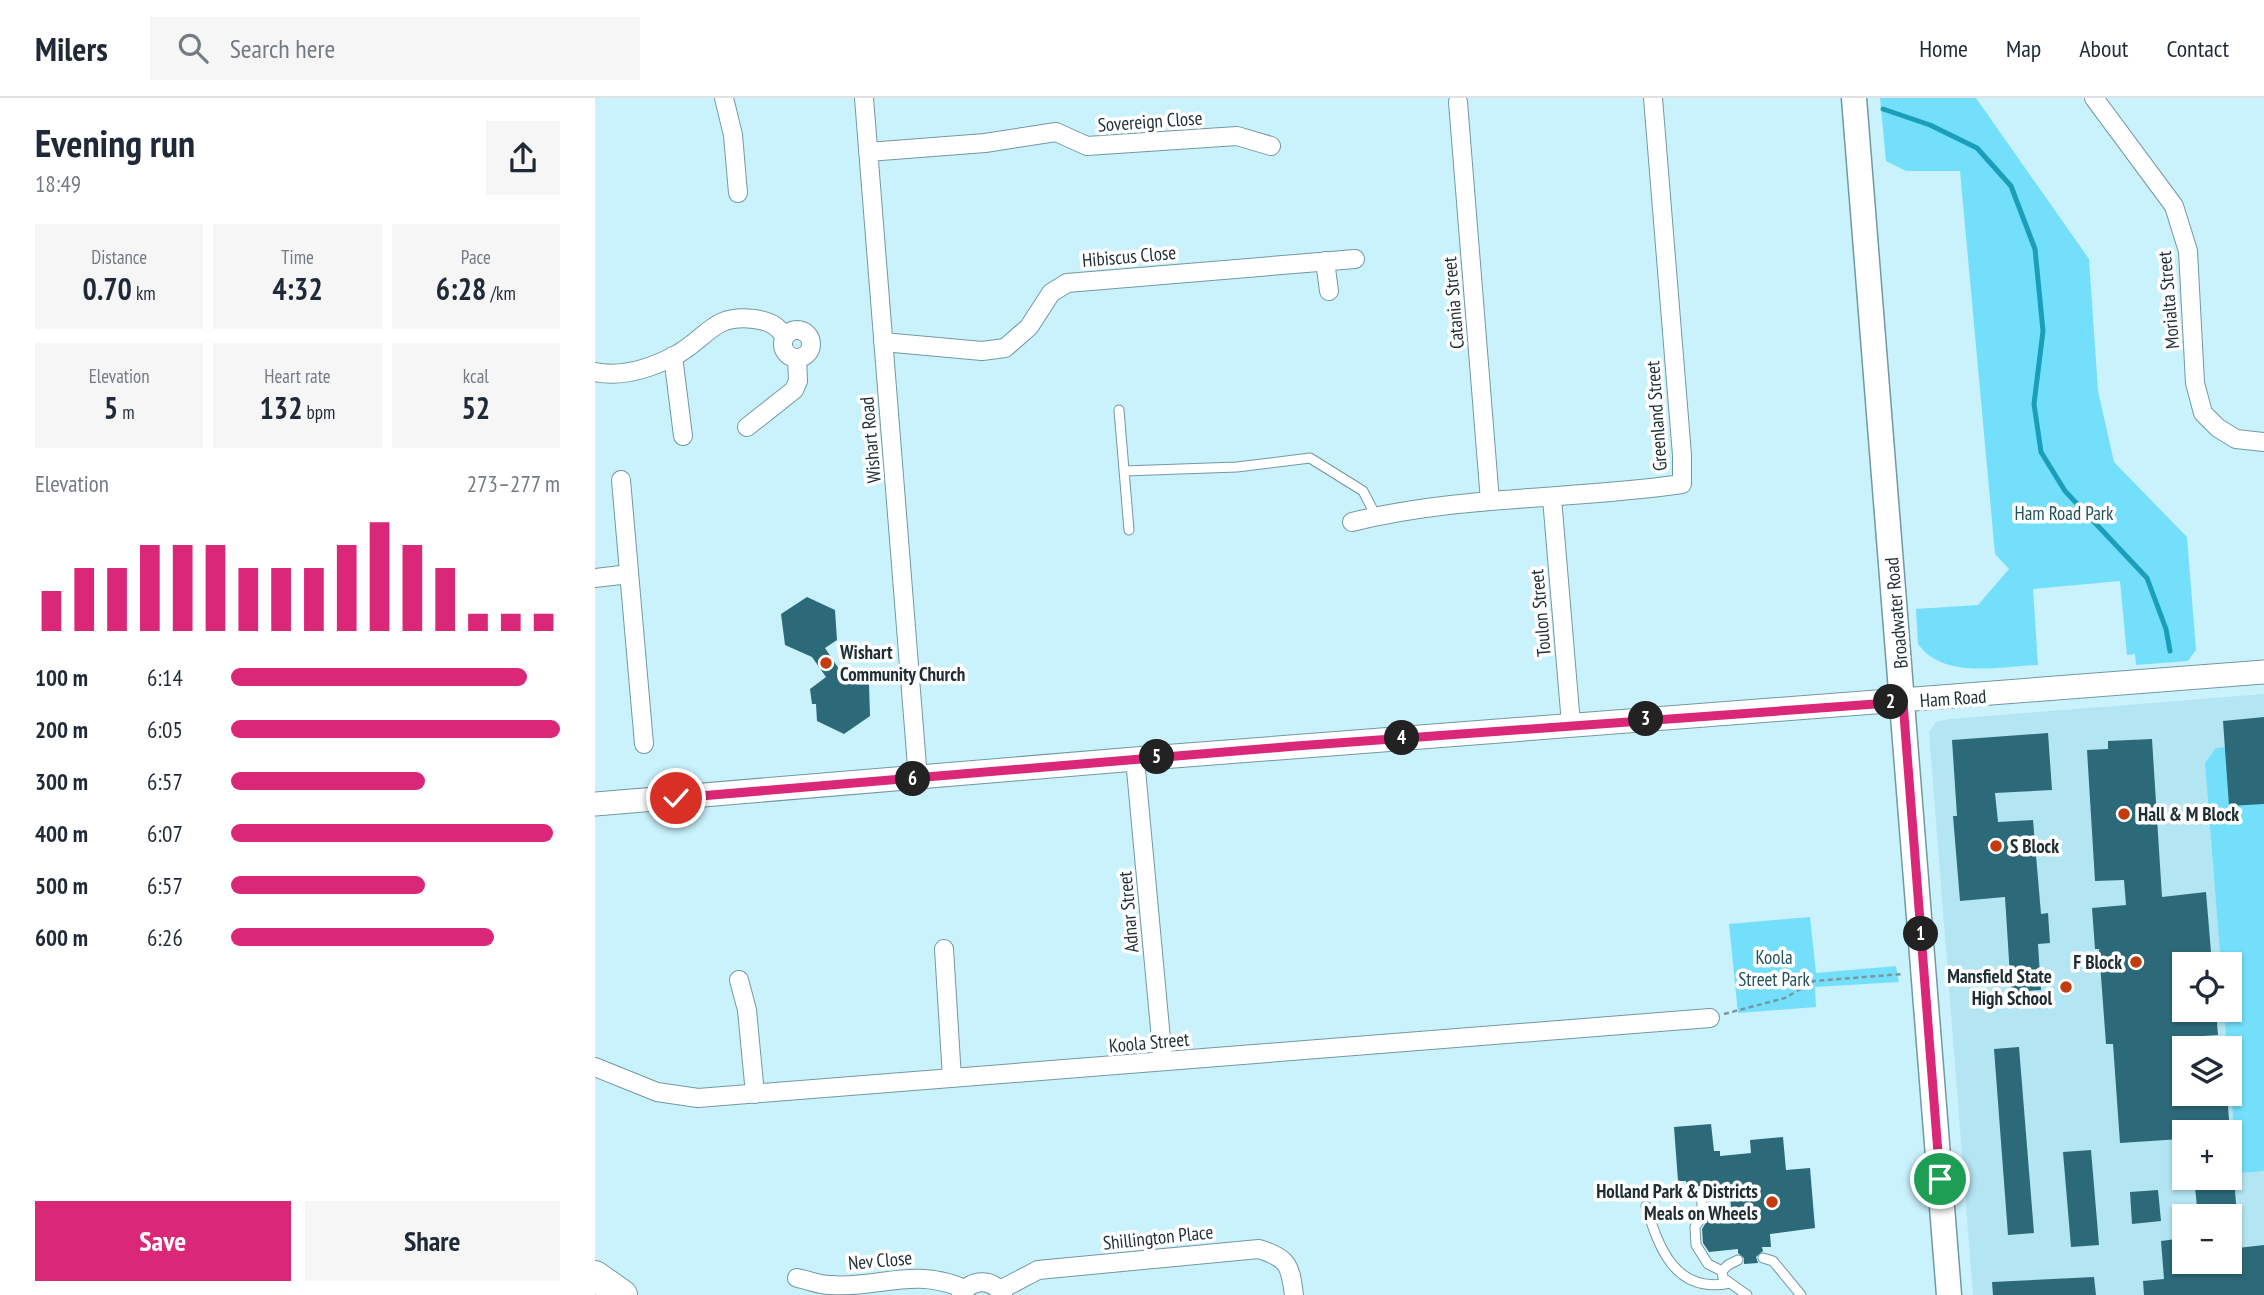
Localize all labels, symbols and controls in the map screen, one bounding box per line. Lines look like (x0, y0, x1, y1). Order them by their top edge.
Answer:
search box (150, 17, 640, 80)
text: Milers (35, 27, 108, 70)
icon: search (174, 29, 212, 67)
text: Search here (230, 32, 335, 65)
text: Home (1919, 33, 1968, 64)
text: Map (2006, 33, 2041, 64)
text: About (2079, 33, 2128, 64)
text: Contact (2166, 33, 2229, 64)
street label: Sovereign Close (1097, 105, 1203, 137)
text: Evening run (35, 118, 195, 167)
button: share (486, 121, 560, 195)
text: 18:49 (35, 169, 81, 198)
street label: Hibiscus Close (1081, 240, 1177, 272)
text: Distance (91, 245, 147, 269)
text: Time (281, 245, 314, 269)
text: Pace (461, 245, 491, 269)
street label: Morialta Street (2152, 249, 2184, 350)
street label: Catania Street (1437, 255, 1469, 350)
text: 0.70 (83, 269, 132, 308)
text: 4:32 (272, 269, 323, 308)
text: 6:28 (436, 269, 486, 308)
text: km (132, 281, 156, 305)
text: /km (486, 281, 516, 305)
street label: Greenland Street (1640, 359, 1672, 472)
text: Elevation (89, 364, 150, 388)
text: Heart rate (264, 364, 331, 388)
text: kcal (463, 364, 489, 388)
text: 5 (104, 388, 118, 427)
text: 132 (260, 388, 303, 427)
text: 52 (461, 388, 490, 427)
street label: Wishart Road (854, 396, 886, 484)
text: m (118, 400, 135, 424)
text: bpm (303, 400, 335, 424)
text: Elevation (35, 469, 109, 498)
text: 273–277 m (467, 469, 560, 498)
park label: Ham Road Park (2015, 501, 2114, 525)
street label: Broadwater Road (1879, 556, 1913, 670)
street label: Toulon Street (1524, 568, 1556, 658)
place label: Wishart Community Church (839, 640, 965, 686)
marker: Wishart Community Church (818, 655, 834, 671)
text: 100 m (35, 663, 88, 692)
text: 6:14 (147, 663, 183, 692)
pin: 2 (1873, 684, 1909, 720)
street label: Ham Road (1919, 684, 1987, 712)
text: 2 (1886, 689, 1895, 713)
pin: 3 (1629, 702, 1663, 736)
text: 3 (1641, 706, 1650, 730)
text: 200 m (35, 715, 88, 744)
text: 6:05 (147, 715, 183, 744)
pin: 4 (1385, 720, 1419, 756)
text: 4 (1397, 725, 1406, 749)
pin: 5 (1139, 740, 1175, 774)
text: 5 (1152, 744, 1161, 768)
pin: 6 (895, 762, 931, 796)
text: 6 (908, 766, 917, 790)
text: 300 m (35, 767, 88, 796)
text: 6:57 (147, 767, 183, 796)
pin (646, 768, 706, 828)
icon: check (657, 779, 695, 817)
place label: Hall & M Block (2138, 802, 2239, 826)
marker: Hall & M Block (2116, 806, 2132, 822)
text: 400 m (35, 819, 88, 848)
text: 6:07 (147, 819, 183, 848)
place label: S Block (2010, 834, 2059, 858)
marker: S Block (1988, 838, 2004, 854)
street label: Adnar Street (1112, 869, 1144, 954)
text: 500 m (35, 871, 88, 900)
text: 6:57 (147, 871, 183, 900)
pin: 1 (1903, 916, 1939, 952)
text: 1 (1916, 921, 1925, 945)
text: 600 m (35, 923, 88, 952)
text: 6:26 (147, 923, 183, 952)
park label: Koola Street Park (1738, 945, 1810, 991)
place label: F Block (2073, 950, 2122, 974)
map controls (2172, 952, 2242, 1274)
button: locate (2172, 952, 2242, 1022)
marker: F Block (2128, 954, 2144, 970)
place label: Mansfield State High School (1947, 964, 2052, 1010)
marker: Mansfield State High School (2058, 979, 2074, 995)
street label: Koola Street (1108, 1026, 1191, 1057)
button: layers (2172, 1036, 2242, 1106)
button: + (2172, 1120, 2242, 1190)
pin (1910, 1149, 1970, 1209)
icon: arrive (1921, 1160, 1959, 1198)
place label: Holland Park & Districts Meals on Wheels (1596, 1179, 1758, 1225)
marker: Holland Park & Districts Meals on Wheels (1764, 1194, 1780, 1210)
button: Save (35, 1201, 291, 1281)
button: Share (305, 1201, 560, 1281)
button: − (2172, 1204, 2242, 1274)
street label: Shillington Place (1102, 1219, 1214, 1255)
street label: Nev Close (847, 1245, 913, 1275)

